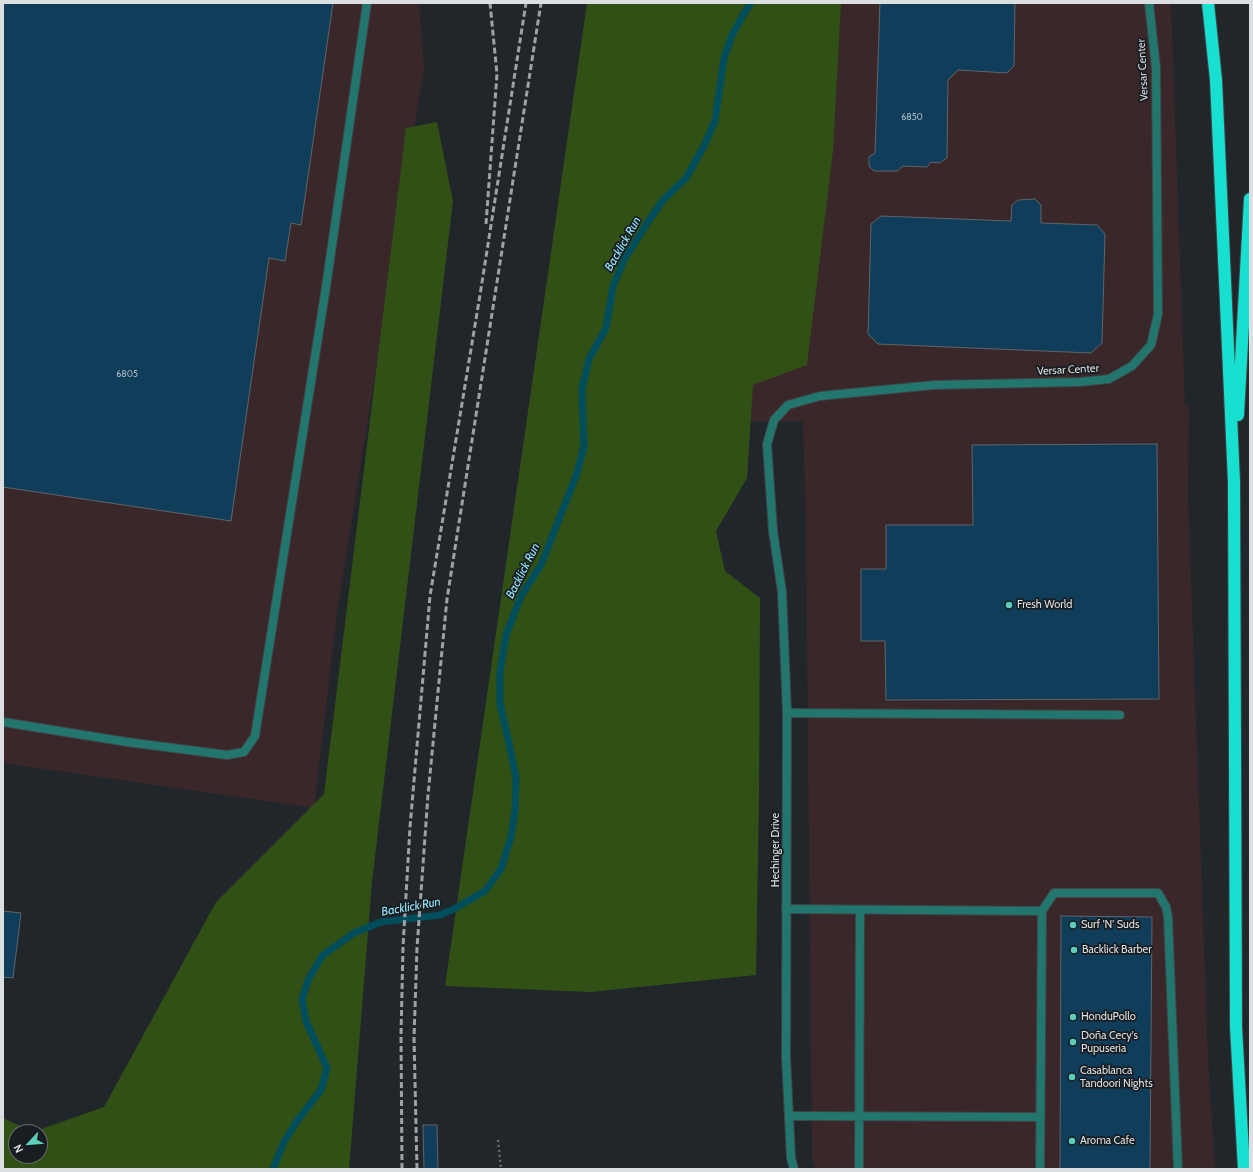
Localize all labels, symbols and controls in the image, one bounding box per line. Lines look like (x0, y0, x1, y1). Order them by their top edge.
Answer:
street label: Versar Center (1135, 39, 1151, 101)
house number: 6850 (901, 112, 923, 122)
water label: Backlick Run (602, 214, 644, 274)
street label: Versar Center (1037, 362, 1099, 378)
house number: 6805 (116, 369, 138, 379)
water label: Backlick Run (503, 541, 543, 601)
place label: Fresh World (1017, 598, 1072, 612)
marker: Fresh World (1004, 600, 1014, 610)
street label: Hechinger Drive (769, 813, 783, 887)
water label: Backlick Run (380, 895, 442, 919)
place label: Surf 'N' Suds (1081, 918, 1139, 932)
marker: Surf 'N' Suds (1068, 920, 1078, 930)
place label: Backlick Barber (1082, 943, 1152, 957)
marker: Backlick Barber (1069, 945, 1079, 955)
place label: HonduPollo (1081, 1010, 1136, 1024)
marker: HonduPollo (1068, 1012, 1078, 1022)
place label: Doña Cecy's Pupuseria (1081, 1029, 1138, 1055)
marker: Doña Cecy's Pupuseria (1068, 1037, 1078, 1047)
place label: Casablanca Tandoori Nights (1080, 1064, 1153, 1090)
marker: Casablanca Tandoori Nights (1067, 1072, 1077, 1082)
north arrow (8, 1124, 48, 1164)
place label: Aroma Cafe (1080, 1134, 1135, 1148)
marker: Aroma Cafe (1067, 1136, 1077, 1146)
text: N (10, 1142, 26, 1155)

